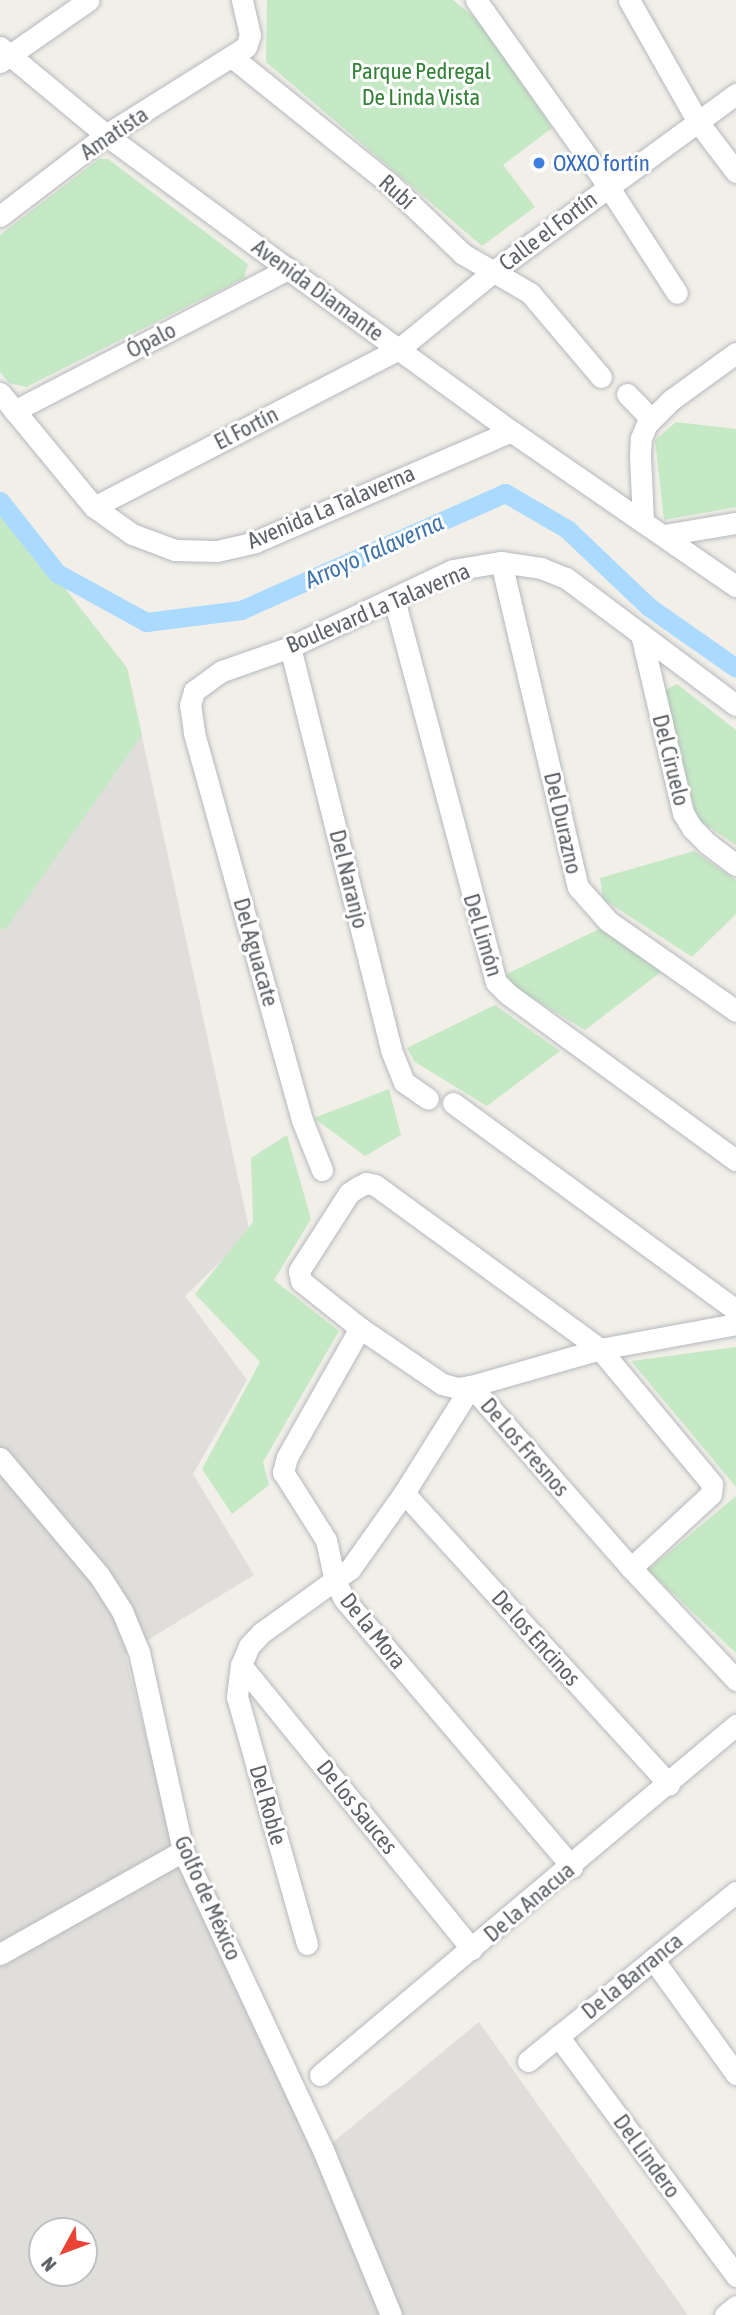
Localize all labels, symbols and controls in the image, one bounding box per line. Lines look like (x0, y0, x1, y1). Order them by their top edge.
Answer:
park label: Parque Pedregal De Linda Vista (351, 57, 491, 111)
street label: Amatista (75, 100, 153, 166)
place label: OXXO fortín (553, 149, 650, 177)
marker: OXXO fortín (531, 155, 547, 171)
street label: Rubí (373, 169, 421, 215)
street label: Calle el Fortín (494, 185, 602, 277)
street label: Avenida Diamante (247, 233, 389, 347)
street label: Ópalo (122, 316, 180, 364)
street label: El Fortín (209, 400, 283, 456)
street label: Avenida La Talaverna (243, 459, 419, 555)
water label: Arroyo Talaverna (300, 508, 448, 594)
street label: Boulevard La Talaverna (282, 557, 474, 659)
street label: Del Ciruelo (646, 711, 696, 809)
street label: Del Durazno (538, 769, 588, 877)
street label: Del Naranjo (323, 827, 375, 931)
street label: Del Limón (457, 890, 509, 980)
street label: Del Aguacate (227, 895, 285, 1009)
street label: De Los Fresnos (475, 1392, 575, 1502)
street label: De los Encinos (486, 1584, 586, 1692)
street label: De la Mora (334, 1587, 412, 1675)
street label: De los Sauces (311, 1754, 403, 1860)
street label: Del Roble (243, 1762, 293, 1848)
street label: Golfo de México (168, 1831, 248, 1965)
street label: De la Anacua (478, 1856, 580, 1948)
street label: De la Barranca (576, 1927, 688, 2025)
street label: Del Lindero (607, 2109, 687, 2203)
north arrow (28, 2217, 98, 2287)
text: N (37, 2253, 61, 2276)

